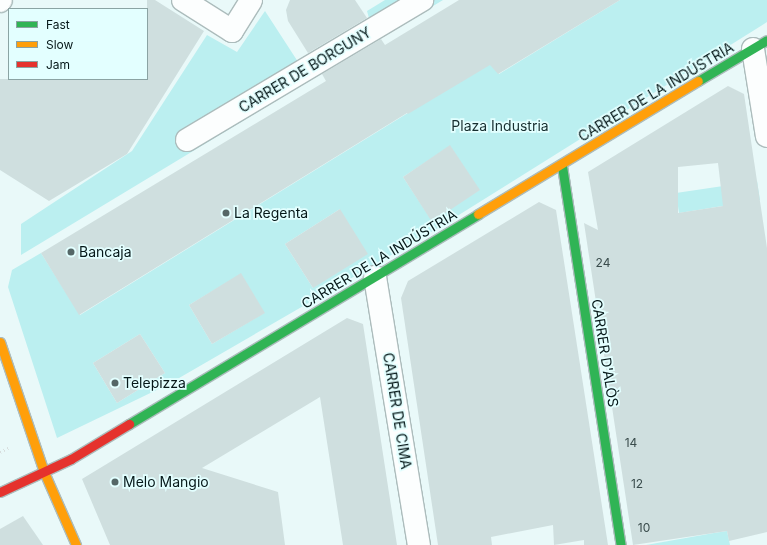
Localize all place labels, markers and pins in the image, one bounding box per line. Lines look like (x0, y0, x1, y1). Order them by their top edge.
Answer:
place label: La Regenta (234, 205, 308, 221)
marker: La Regenta (221, 208, 231, 218)
place label: Bancaja (79, 244, 132, 260)
marker: Bancaja (66, 247, 76, 257)
place label: Telepizza (123, 375, 186, 391)
marker: Telepizza (110, 378, 120, 388)
place label: Melo Mangio (123, 474, 209, 490)
marker: Melo Mangio (110, 477, 120, 487)

